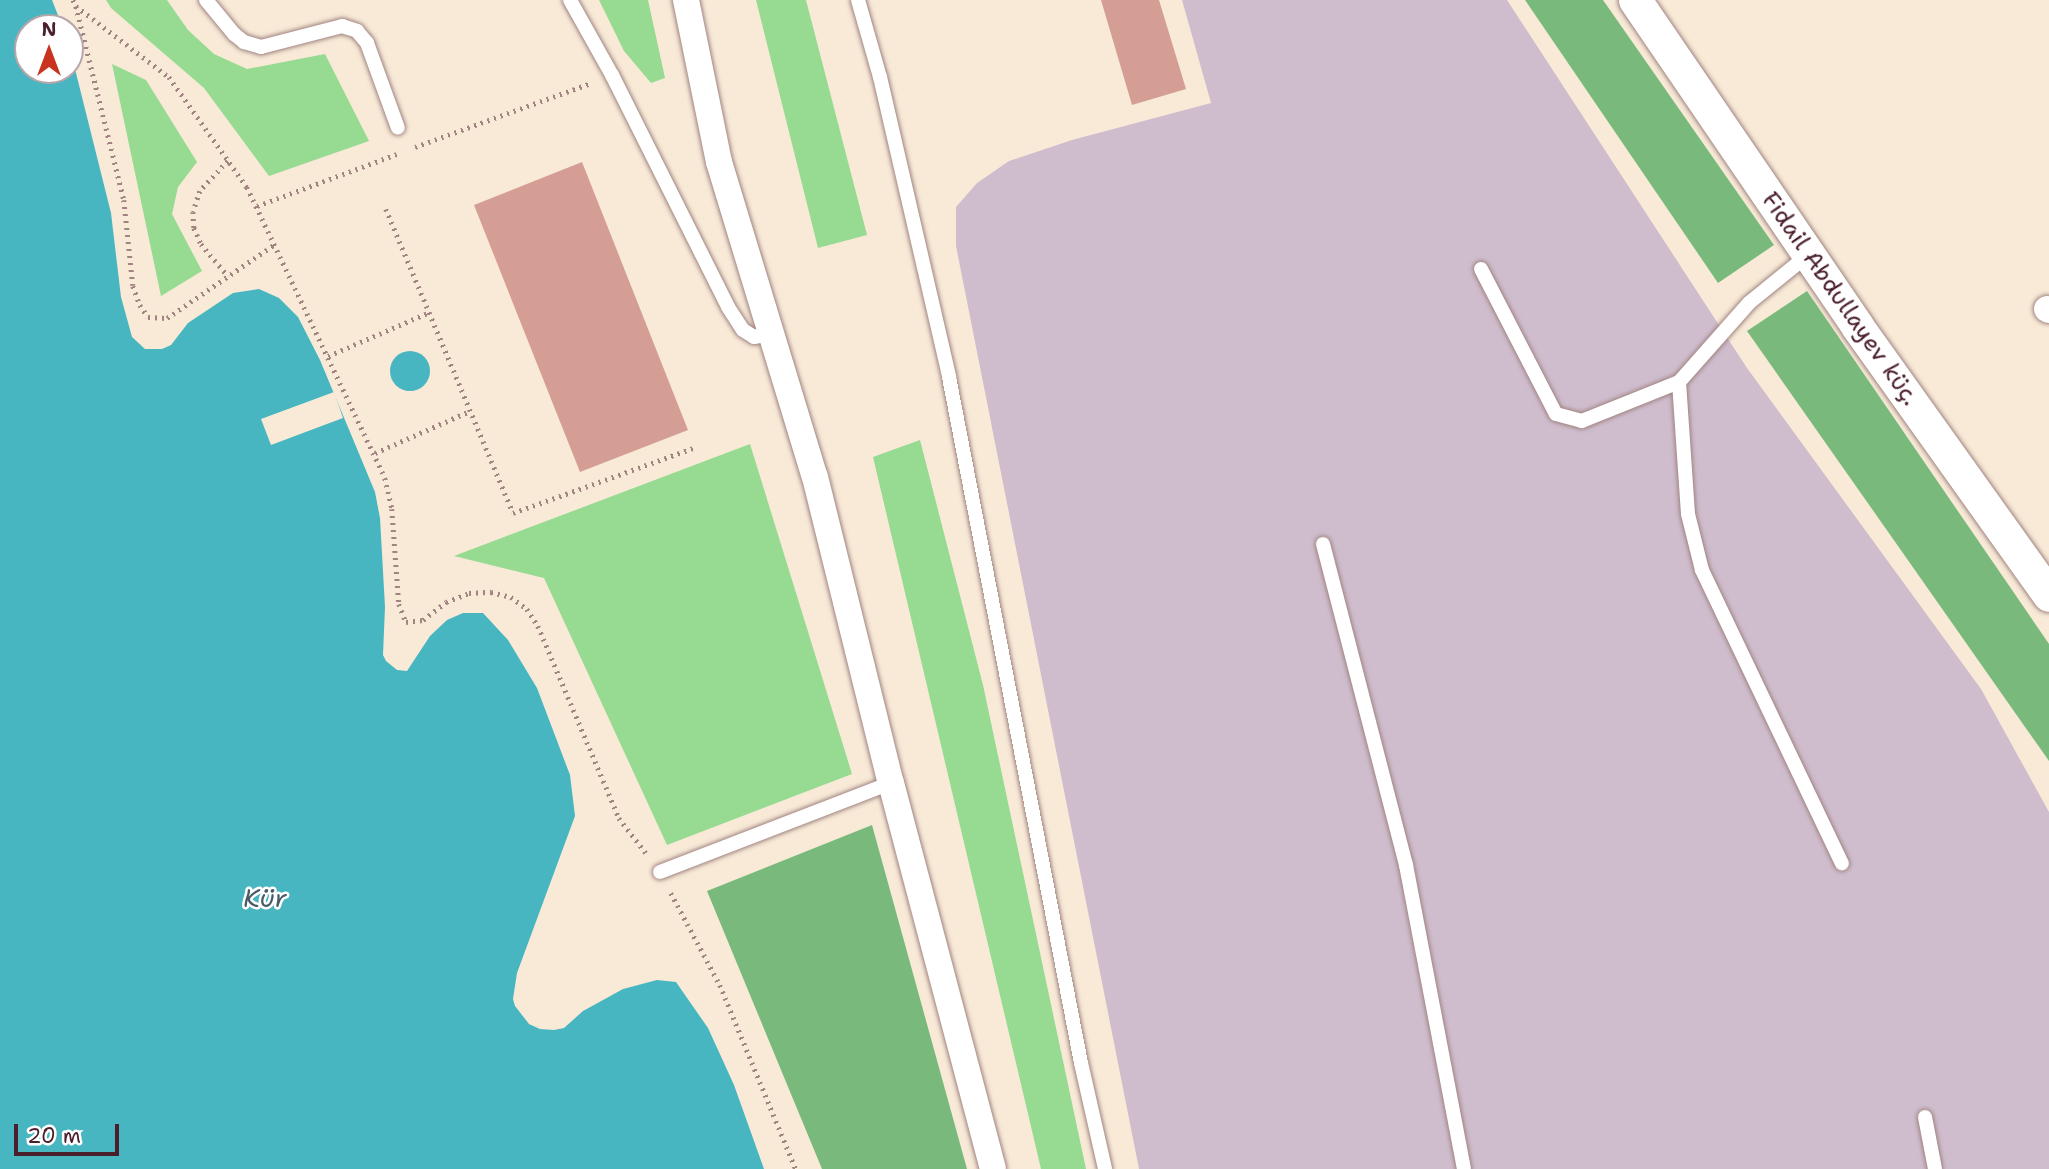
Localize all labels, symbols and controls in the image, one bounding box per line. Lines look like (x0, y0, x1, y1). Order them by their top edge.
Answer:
north arrow (14, 14, 84, 84)
text: N (41, 17, 57, 42)
street label: Fidail Abdullayev küç. (1755, 187, 1925, 411)
water label: Kür (243, 882, 287, 914)
scale bar (18, 1110, 122, 1154)
text: 20 m (27, 1122, 81, 1150)

